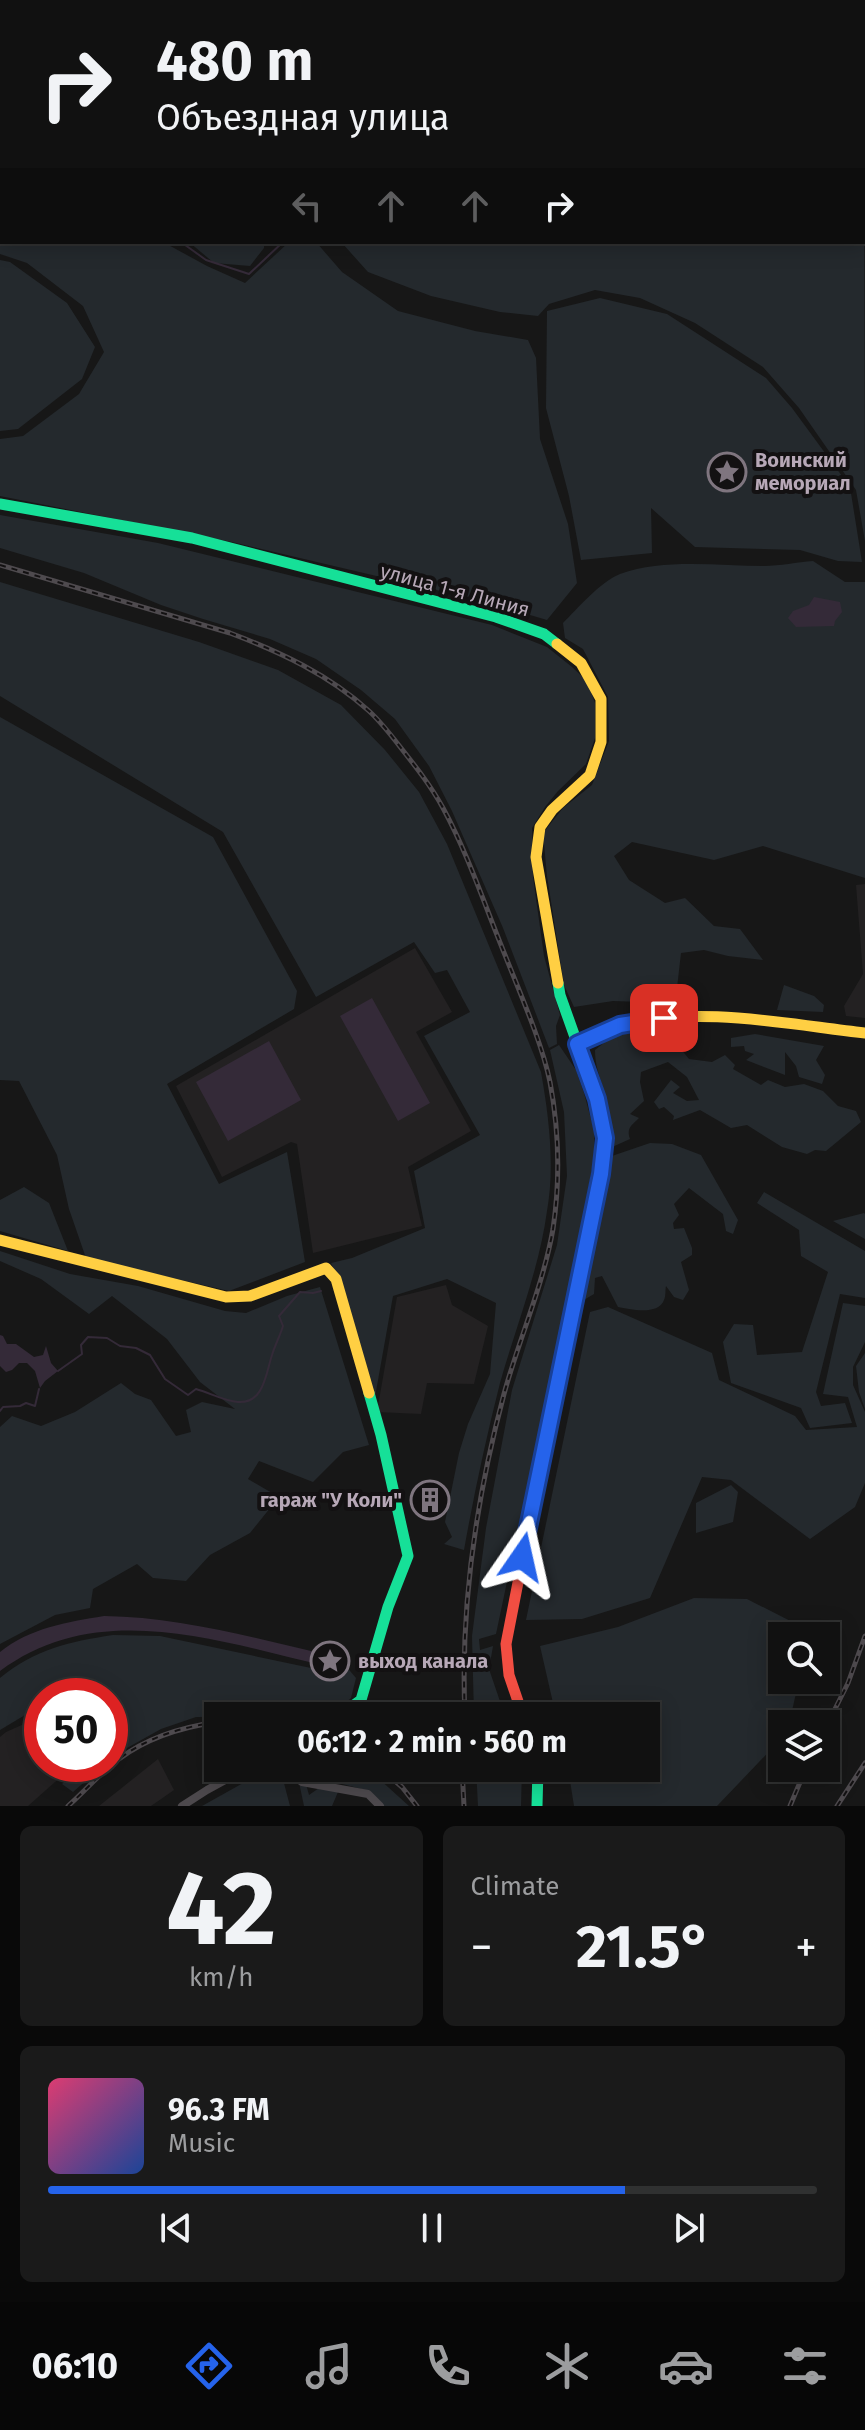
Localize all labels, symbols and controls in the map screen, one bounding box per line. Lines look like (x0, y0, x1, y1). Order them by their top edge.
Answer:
text: 480 m (156, 28, 314, 95)
icon: right (24, 32, 128, 136)
text: Объездная улица (156, 96, 450, 140)
icon: left (285, 184, 329, 228)
icon: ahead (369, 184, 413, 228)
icon: ahead (453, 184, 497, 228)
icon: right (537, 184, 581, 228)
place label: Воинский мемориал (755, 448, 851, 495)
place icon: Воинский мемориал (706, 451, 748, 493)
street label: улица 1-я Линия (378, 559, 532, 621)
pin (630, 984, 698, 1052)
icon: arrive (642, 996, 686, 1040)
building icon: гараж "У Коли" (409, 1479, 451, 1521)
place label: гараж "У Коли" (260, 1488, 402, 1512)
position arrow (480, 1515, 564, 1599)
map controls (768, 1622, 840, 1782)
button: search (768, 1622, 840, 1694)
place icon: выход канала (309, 1640, 351, 1682)
place label: выход канала (358, 1649, 488, 1673)
speed limit sign: 50 (24, 1678, 128, 1782)
button: layers (768, 1710, 840, 1782)
text: 06:12 · 2 min · 560 m (297, 1724, 567, 1760)
text: 42 (166, 1847, 276, 1972)
text: Climate (471, 1871, 559, 1902)
text: 21.5° (576, 1911, 711, 1983)
text: − (471, 1921, 493, 1974)
text: + (795, 1921, 817, 1974)
text: km/h (189, 1962, 253, 1993)
text: 96.3 FM (168, 2092, 270, 2128)
text: Music (168, 2128, 235, 2159)
icon: previous (154, 2206, 198, 2250)
icon: pause (410, 2206, 454, 2250)
icon: next (667, 2206, 711, 2250)
icon: directions (181, 2338, 237, 2394)
icon: music (301, 2338, 357, 2394)
icon: phone (420, 2338, 476, 2394)
icon: climate (539, 2338, 595, 2394)
icon: car (658, 2338, 714, 2394)
icon: filters (777, 2338, 833, 2394)
text: 06:10 (32, 2344, 118, 2388)

